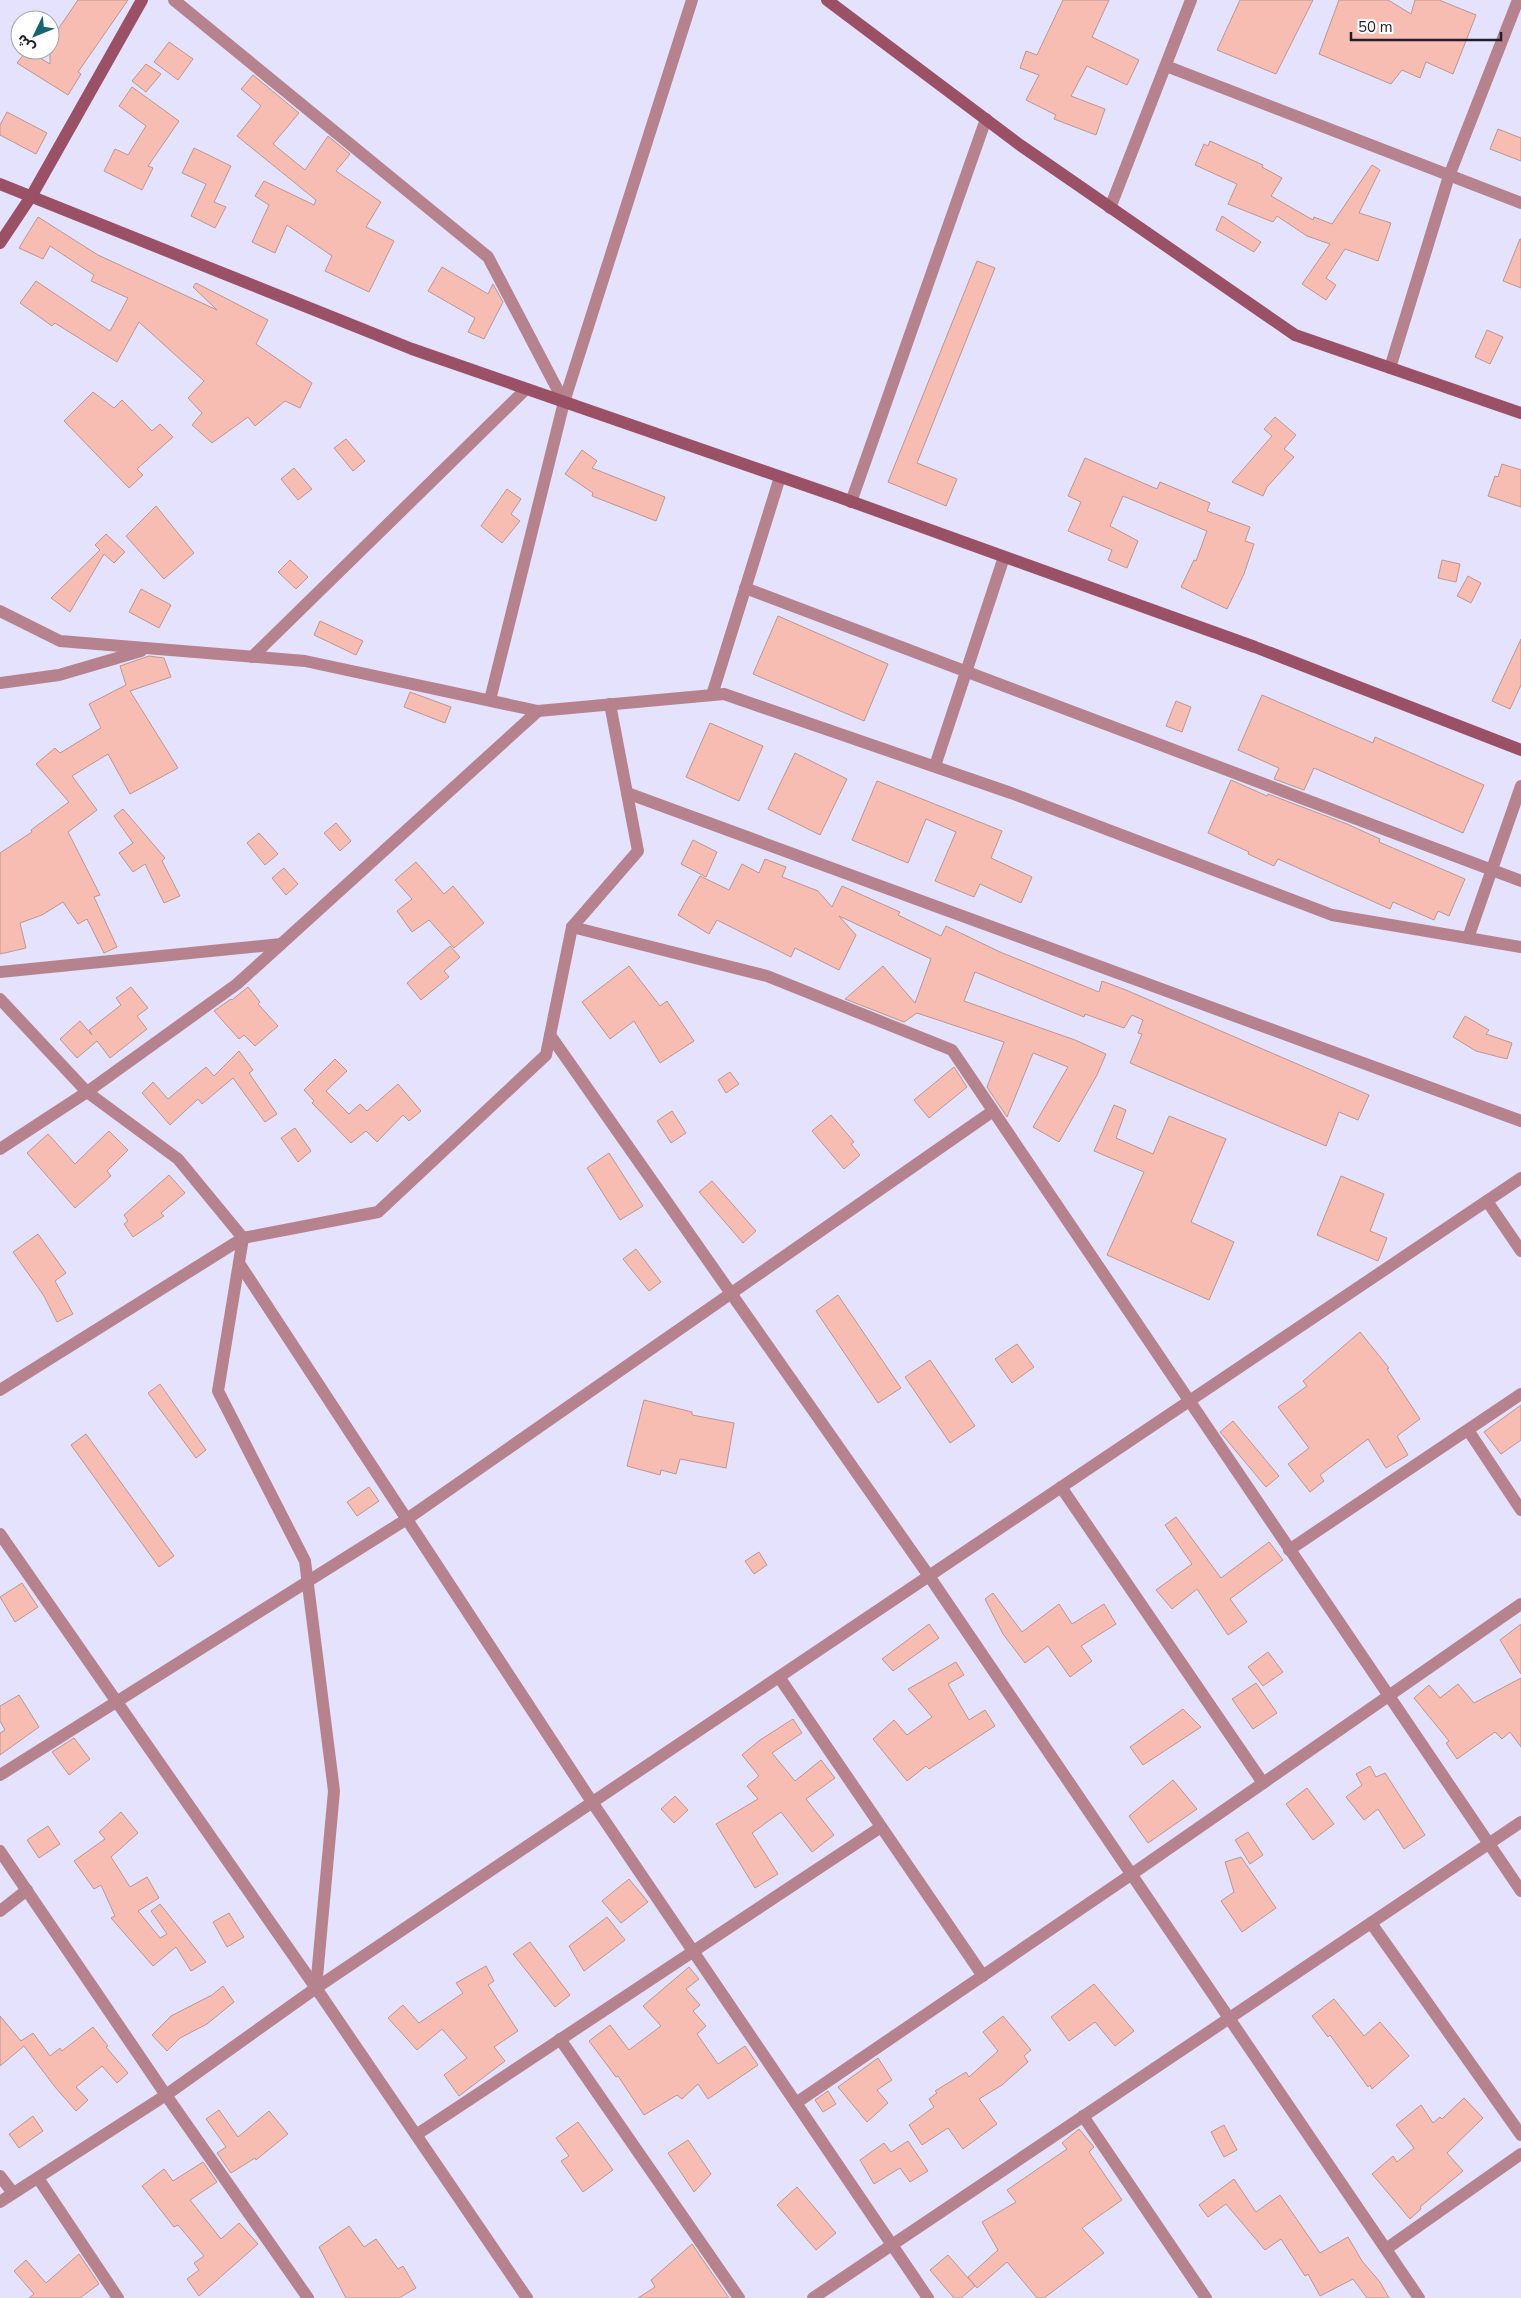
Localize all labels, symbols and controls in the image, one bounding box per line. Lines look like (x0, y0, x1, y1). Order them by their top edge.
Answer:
north arrow (10, 10, 60, 60)
scale bar (1351, 10, 1501, 42)
text: 50 m (1358, 17, 1393, 37)
text: ش (12, 30, 39, 57)

